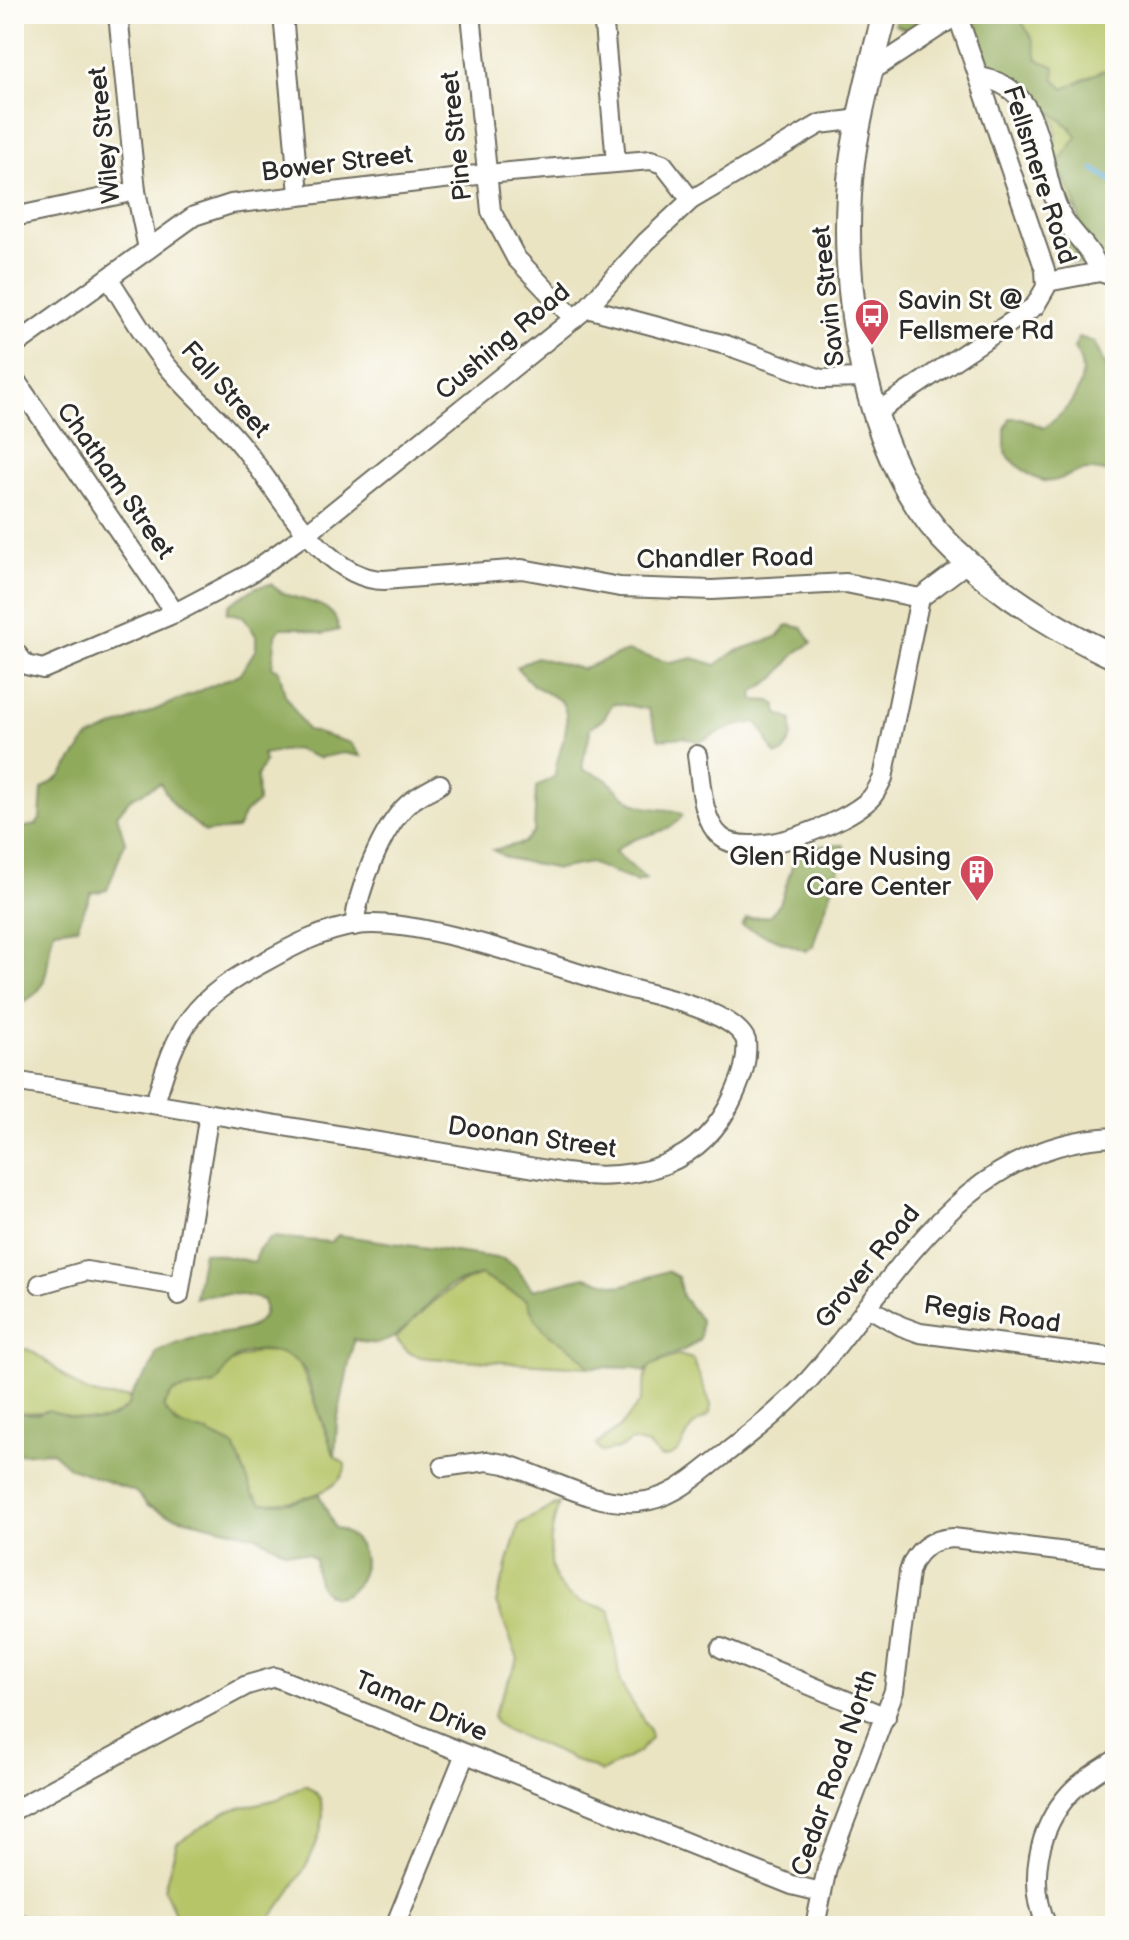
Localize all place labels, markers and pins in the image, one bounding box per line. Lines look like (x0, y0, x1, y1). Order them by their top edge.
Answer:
place label: Savin St @ Fellsmere Rd (898, 286, 1054, 347)
bus stop icon: Savin St @ Fellsmere Rd (853, 297, 891, 347)
place label: Glen Ridge Nusing Care Center (729, 842, 952, 903)
building icon: Glen Ridge Nusing Care Center (958, 853, 996, 903)

